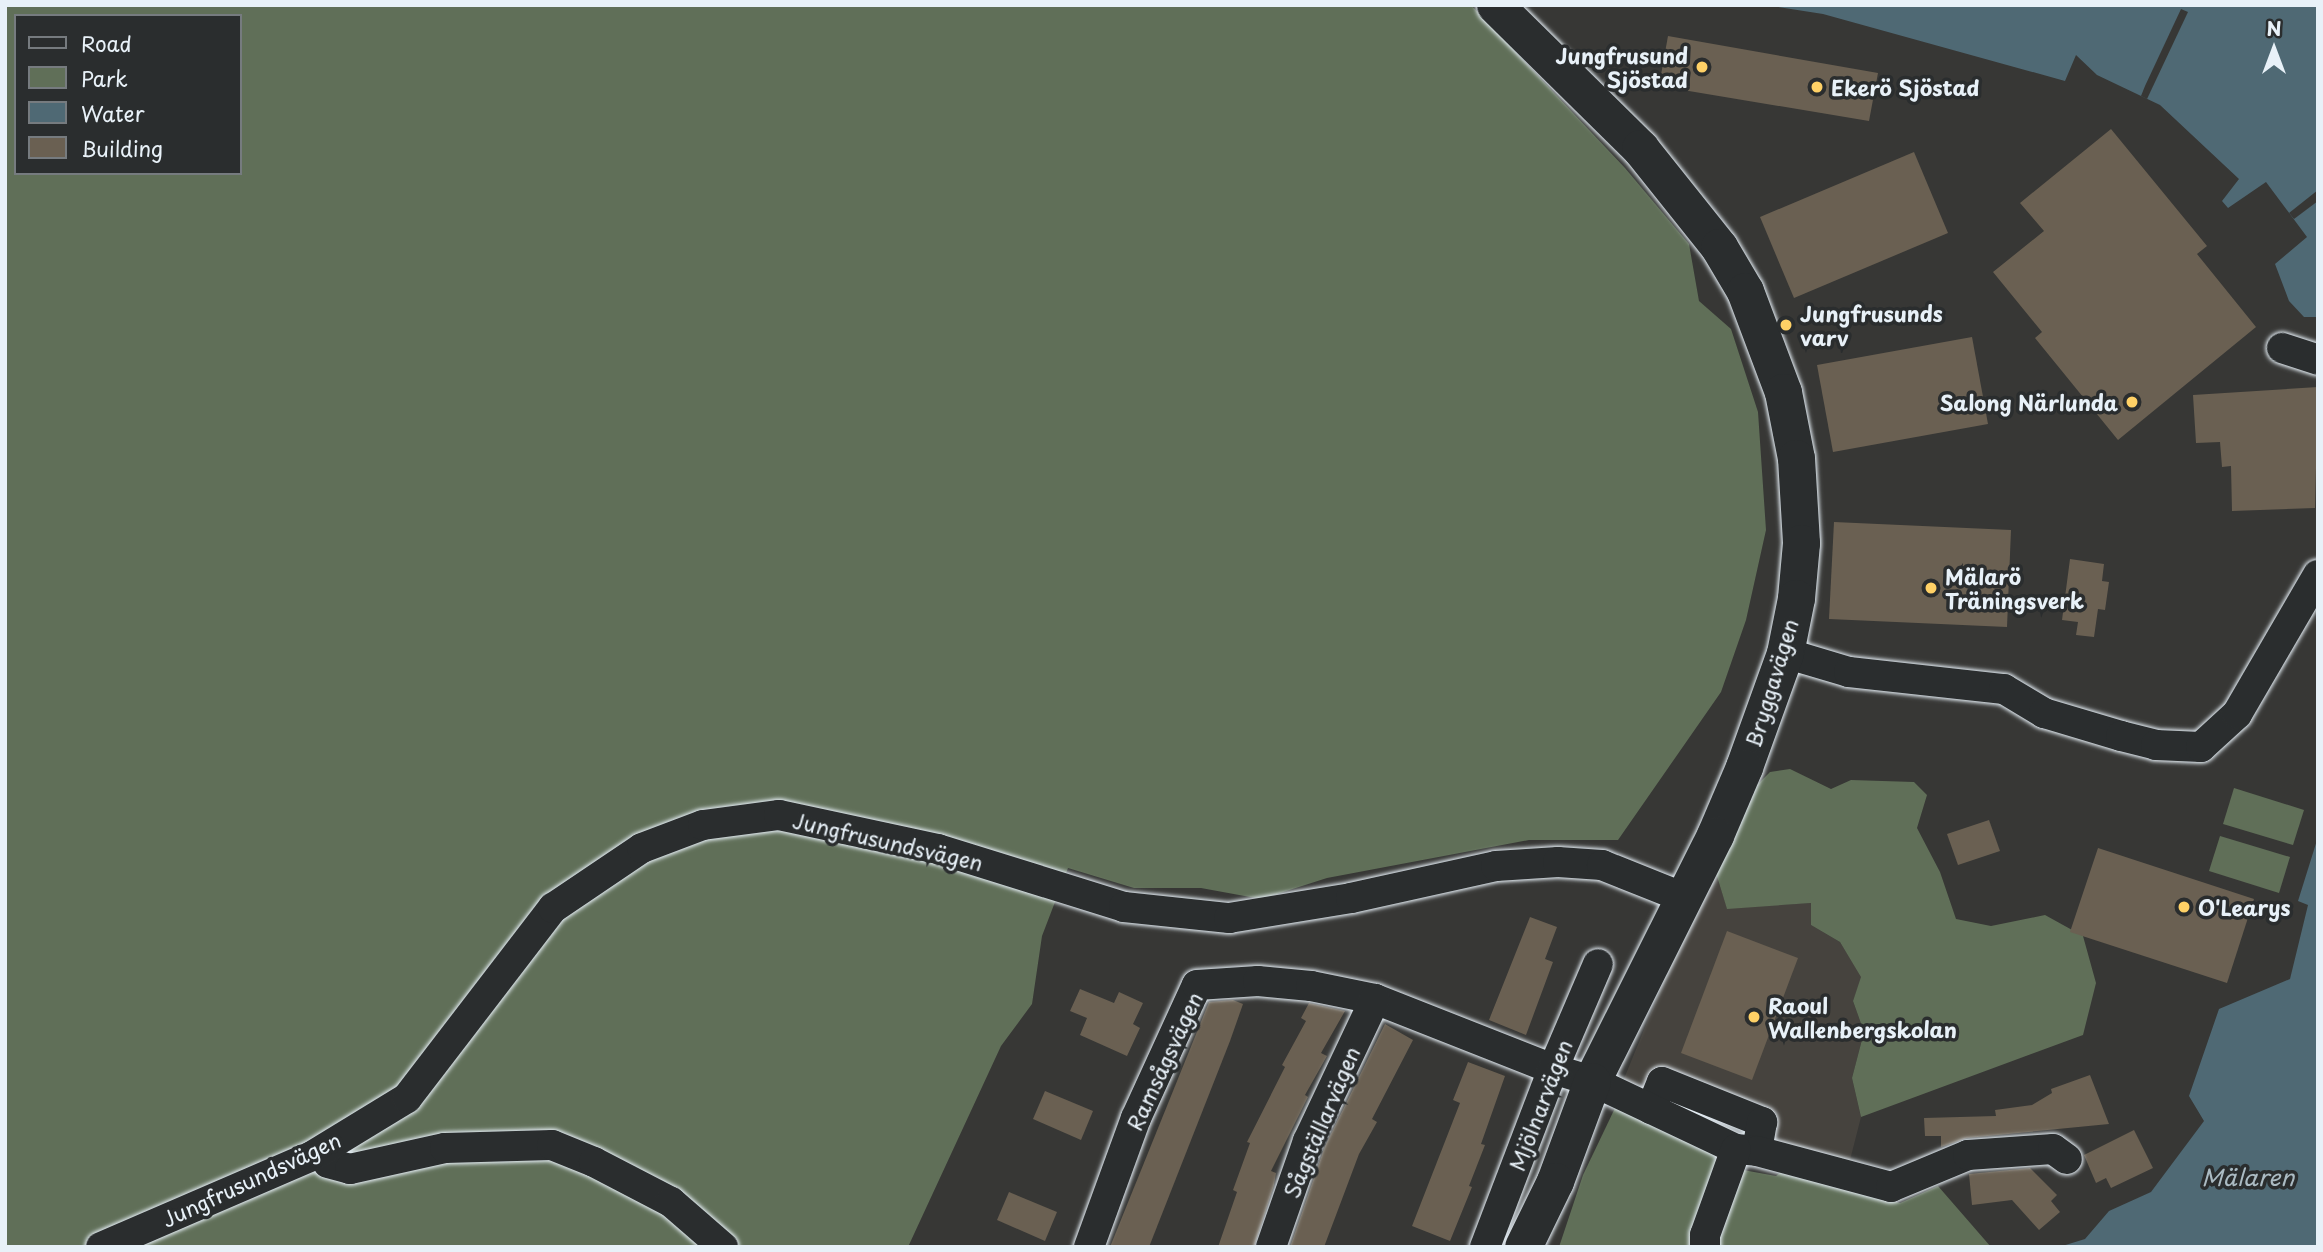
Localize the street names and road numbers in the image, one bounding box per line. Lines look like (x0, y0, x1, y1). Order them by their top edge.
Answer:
street label: Bryggavägen (1740, 616, 1802, 750)
street label: Jungfrusundsvägen (790, 807, 986, 875)
street label: Ramsågsvägen (1121, 988, 1207, 1134)
street label: Mjölnarvägen (1503, 1036, 1577, 1174)
street label: Sågställarvägen (1278, 1043, 1364, 1201)
street label: Jungfrusundsvägen (158, 1126, 344, 1232)

